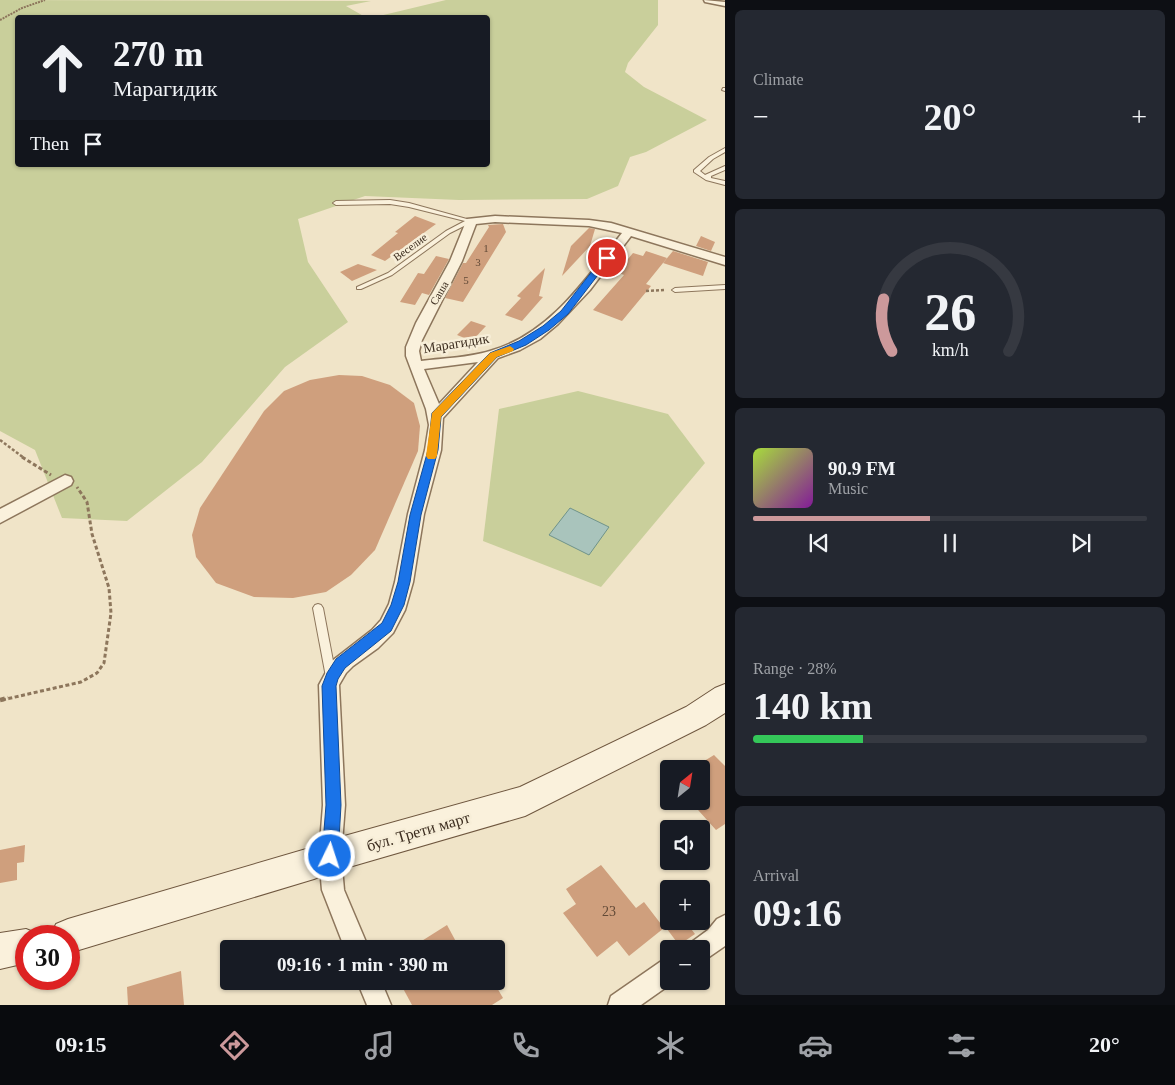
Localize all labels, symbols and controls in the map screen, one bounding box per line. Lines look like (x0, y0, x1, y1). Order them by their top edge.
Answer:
icon: ahead (30, 35, 95, 100)
text: 270 m (113, 35, 203, 74)
text: Climate (753, 71, 804, 88)
text: Марагидик (113, 76, 218, 101)
text: 20° (923, 96, 977, 138)
text: − (753, 101, 769, 132)
text: + (1131, 101, 1147, 132)
icon: arrive (79, 130, 107, 158)
text: Then (30, 133, 69, 154)
street label: Веселие (391, 231, 429, 263)
pin (586, 237, 628, 279)
house number: 1 (483, 242, 489, 254)
icon: arrive (593, 244, 621, 272)
house number: 3 (475, 256, 481, 268)
house number: 5 (463, 274, 469, 286)
street label: Саша (427, 279, 451, 307)
text: 26 (924, 284, 976, 341)
street label: Марагидик (422, 331, 490, 356)
text: km/h (932, 340, 968, 360)
text: 90.9 FM (828, 458, 896, 479)
text: Music (828, 480, 868, 497)
icon: previous (805, 529, 833, 557)
icon: pause (936, 529, 964, 557)
icon: next (1067, 529, 1095, 557)
text: Range · 28% (753, 660, 837, 677)
text: 140 km (753, 685, 872, 727)
north arrow (660, 760, 710, 810)
map controls (660, 760, 710, 990)
street label: бул. Трети март (365, 809, 472, 855)
button: sound (660, 820, 710, 870)
position arrow (303, 829, 355, 881)
text: Arrival (753, 867, 799, 884)
button: + (660, 880, 710, 930)
text: 09:16 (753, 892, 842, 934)
house number: 23 (602, 904, 616, 919)
speed limit sign: 30 (15, 925, 80, 990)
button: − (660, 940, 710, 990)
text: 09:16 · 1 min · 390 m (277, 954, 448, 975)
icon: directions (217, 1028, 252, 1063)
icon: music (362, 1028, 397, 1063)
icon: phone (508, 1028, 543, 1063)
icon: climate (653, 1028, 688, 1063)
icon: car (798, 1028, 833, 1063)
icon: filters (944, 1028, 979, 1063)
text: 09:15 (55, 1032, 107, 1057)
text: 20° (1089, 1032, 1120, 1057)

